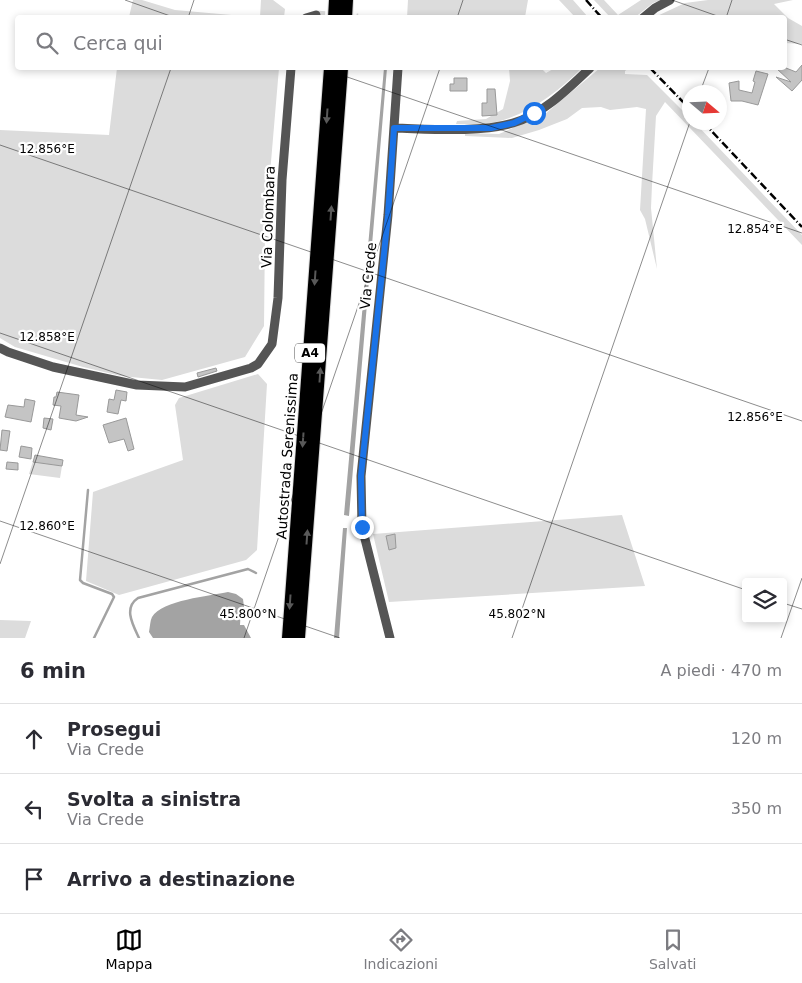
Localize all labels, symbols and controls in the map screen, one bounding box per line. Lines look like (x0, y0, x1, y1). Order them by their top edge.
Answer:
search box (15, 15, 787, 70)
icon: search (33, 29, 61, 57)
text: Cerca qui (73, 32, 163, 54)
north arrow (682, 85, 727, 130)
route start (523, 102, 546, 125)
one-way arrow (322, 108, 330, 124)
text: 12.856°E (19, 142, 75, 156)
street label: Via Colombara (258, 166, 278, 268)
one-way arrow (327, 205, 335, 221)
text: 12.854°E (727, 222, 783, 236)
street label: Via Crede (357, 242, 379, 310)
one-way arrow (311, 270, 319, 286)
text: 12.858°E (19, 330, 75, 344)
road number: A4 (295, 343, 325, 362)
one-way arrow (316, 367, 324, 383)
street label: Autostrada Serenissima (273, 372, 301, 540)
text: 12.856°E (727, 410, 783, 424)
one-way arrow (299, 433, 307, 449)
route end (351, 516, 374, 539)
text: 12.860°E (19, 519, 75, 533)
one-way arrow (303, 529, 311, 545)
map controls (742, 578, 787, 623)
button: layers (742, 578, 787, 623)
one-way arrow (286, 595, 294, 611)
text: 45.800°N (220, 607, 276, 621)
text: 45.802°N (489, 607, 545, 621)
text: 6 min (20, 659, 86, 683)
text: A piedi · 470 m (660, 661, 782, 680)
text: Prosegui (67, 718, 161, 740)
icon: ahead (20, 725, 48, 753)
text: 120 m (731, 729, 782, 748)
text: Via Crede (67, 740, 144, 759)
text: Svolta a sinistra (67, 788, 241, 810)
icon: left (20, 795, 48, 823)
text: 350 m (731, 799, 782, 818)
text: Via Crede (67, 810, 144, 829)
icon: arrive (20, 865, 48, 893)
text: Arrivo a destinazione (67, 868, 295, 890)
tab: Mappa (105, 926, 152, 972)
tab: Indicazioni (363, 926, 438, 972)
tab: Salvati (649, 926, 697, 972)

